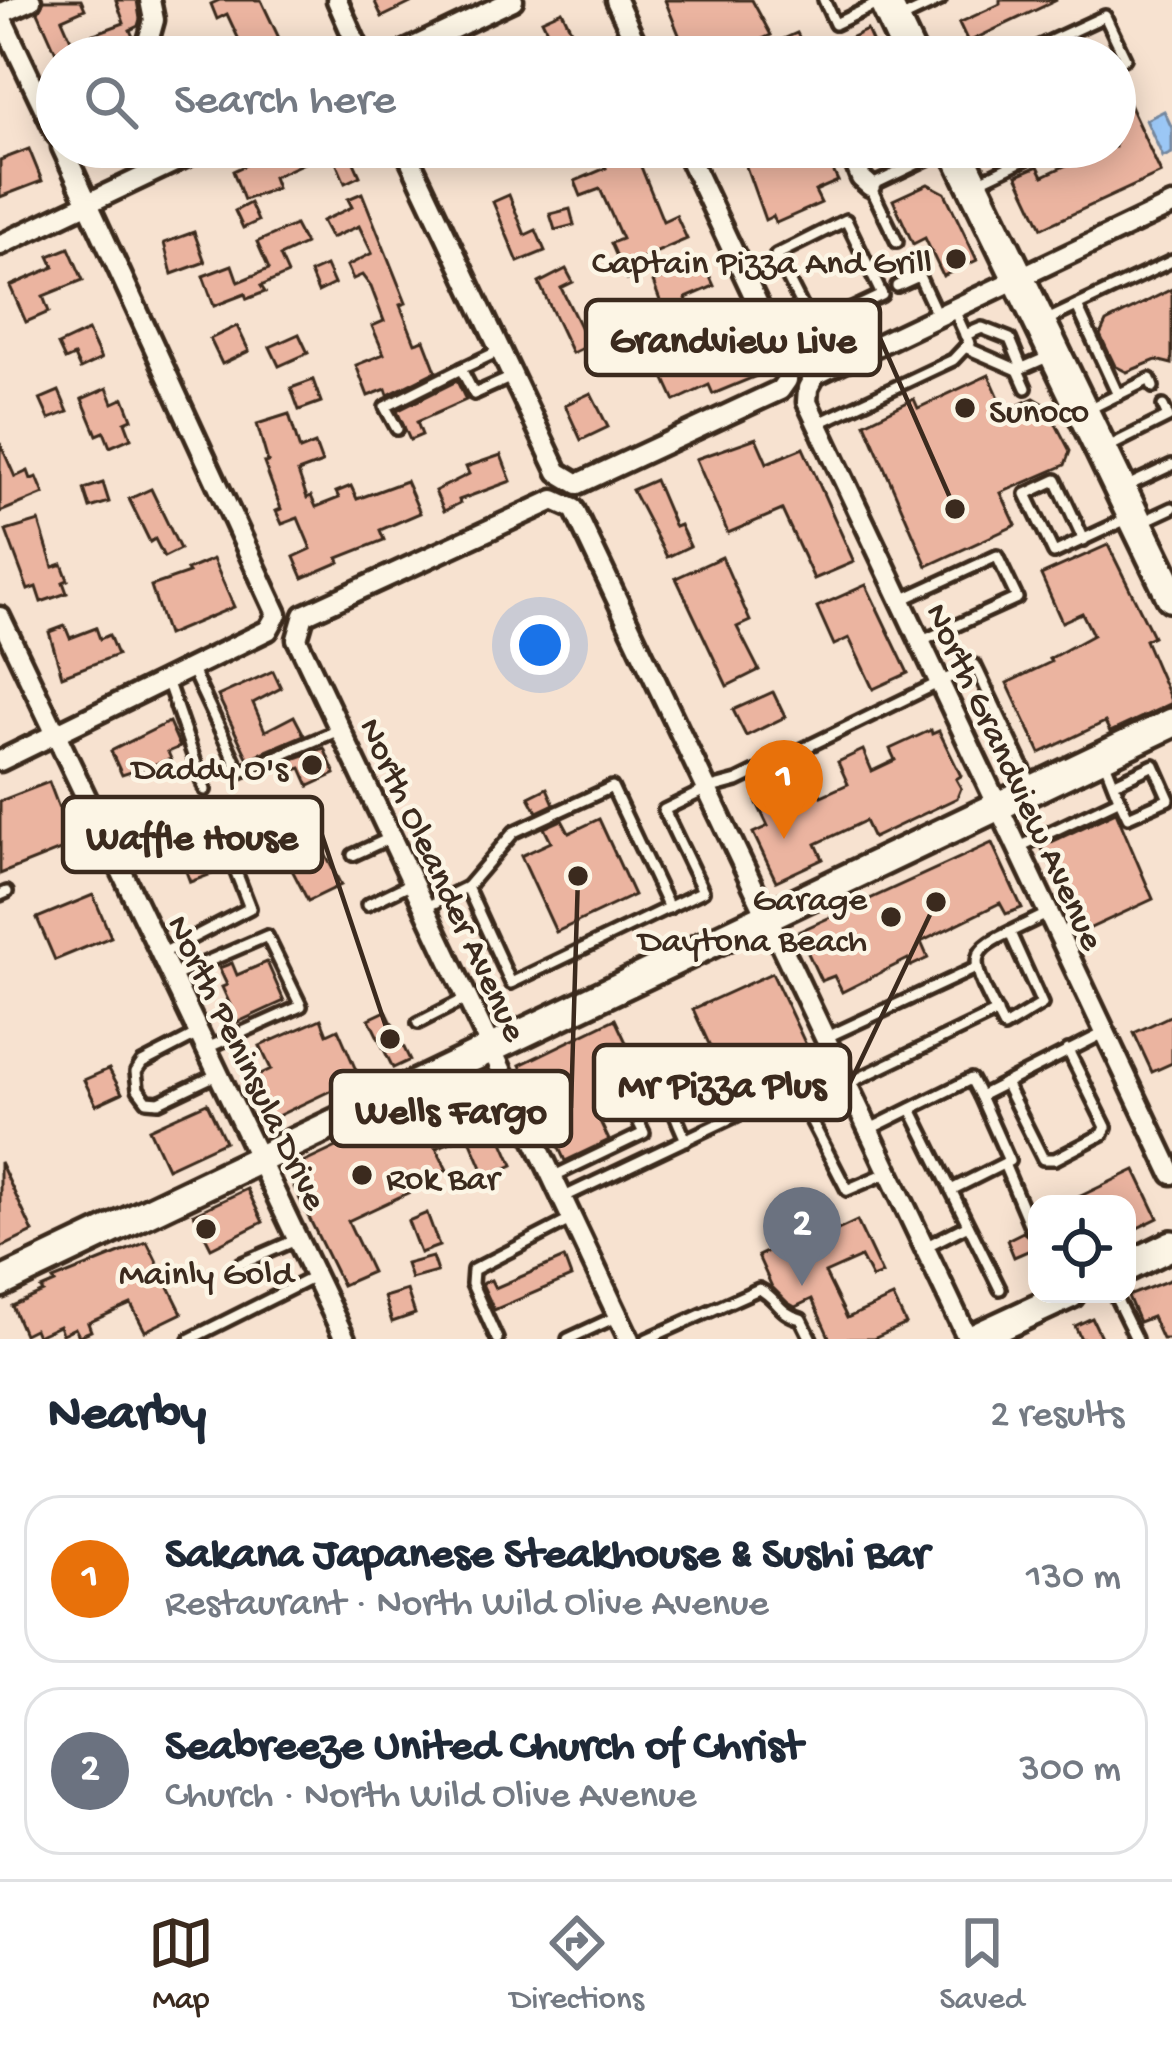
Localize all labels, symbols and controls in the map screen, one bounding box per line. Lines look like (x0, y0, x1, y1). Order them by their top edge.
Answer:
search box (36, 36, 1136, 168)
icon: search (78, 69, 144, 135)
text: Search here (174, 76, 396, 129)
place label: Captain Pizza And Grill (592, 244, 932, 287)
marker: Captain Pizza And Grill (943, 246, 969, 272)
callout: Grandview Live (586, 300, 880, 375)
text: Grandview Live (610, 321, 858, 367)
place label: Sunoco (989, 393, 1089, 436)
marker: Sunoco (952, 395, 978, 421)
street label: North Grandview Avenue (913, 597, 1112, 959)
your location (510, 615, 570, 675)
street label: North Oleander Avenue (346, 712, 534, 1050)
pin: 1 (745, 740, 823, 839)
place label: Daddy O's (130, 750, 290, 793)
marker: Daddy O's (299, 752, 325, 778)
callout: Waffle House (63, 797, 322, 872)
text: Waffle House (86, 818, 300, 864)
place label: Garage Daytona Beach (636, 881, 867, 965)
marker: Garage Daytona Beach (878, 904, 904, 930)
street label: North Peninsula Drive (154, 909, 334, 1219)
callout: Mr Pizza Plus (594, 1045, 850, 1120)
text: Mr Pizza Plus (618, 1066, 828, 1112)
callout: Wells Fargo (331, 1071, 571, 1146)
text: Wells Fargo (355, 1092, 547, 1138)
place label: Rok Bar (386, 1160, 503, 1203)
marker: Rok Bar (349, 1162, 375, 1188)
pin: 2 (763, 1187, 841, 1286)
map controls (1028, 1195, 1136, 1303)
button: locate (1028, 1195, 1136, 1303)
marker: Mainly Gold (193, 1216, 219, 1242)
place label: Mainly Gold (119, 1255, 296, 1298)
text: Nearby (48, 1387, 206, 1447)
text: 2 results (990, 1394, 1124, 1440)
text: Sakana Japanese Steakhouse & Sushi Bar (165, 1530, 929, 1583)
text: 1 (82, 1556, 98, 1602)
text: 130 m (1026, 1556, 1121, 1602)
text: Restaurant · North Wild Olive Avenue (165, 1583, 769, 1629)
text: Seabreeze United Church of Christ (165, 1722, 802, 1775)
text: 2 (80, 1748, 100, 1794)
text: 300 m (1020, 1748, 1121, 1794)
text: Church · North Wild Olive Avenue (165, 1775, 696, 1821)
tab: Map (148, 1910, 214, 2020)
tab: Directions (510, 1910, 644, 2020)
tab: Saved (940, 1910, 1024, 2020)

